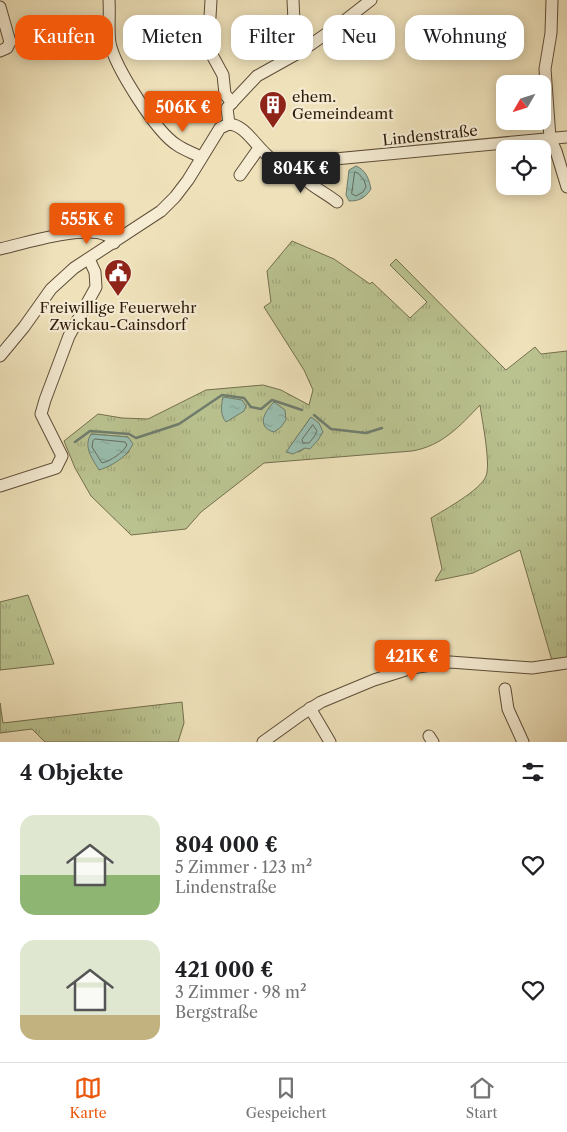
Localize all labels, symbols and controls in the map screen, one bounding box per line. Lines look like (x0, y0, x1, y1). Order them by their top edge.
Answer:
chip: Kaufen (15, 15, 113, 60)
chip: Mieten (123, 15, 221, 60)
chip: Filter (231, 15, 313, 60)
chip: Neu (323, 15, 395, 60)
chip: Wohnung (405, 15, 524, 60)
north arrow (496, 75, 551, 130)
map controls (496, 75, 551, 195)
place label: ehem. Gemeindeamt (292, 87, 394, 123)
pin: 506K € (142, 90, 224, 133)
building icon: ehem. Gemeindeamt (258, 90, 288, 129)
text: 506K € (155, 97, 211, 117)
street label: Lindenstraße (382, 121, 478, 149)
button: locate (496, 140, 551, 195)
pin: 804K € (260, 152, 342, 194)
text: 804K € (273, 158, 329, 178)
pin: 555K € (46, 202, 128, 245)
text: 555K € (60, 209, 114, 229)
public building icon: Freiwillige Feuerwehr Zwickau-Cainsdorf (103, 258, 133, 297)
place label: Freiwillige Feuerwehr Zwickau-Cainsdorf (40, 298, 197, 334)
pin: 421K € (371, 640, 453, 682)
text: 421K € (386, 646, 438, 666)
icon: filters (519, 758, 547, 786)
text: 4 Objekte (20, 760, 123, 785)
text: 804 000 € (175, 832, 278, 857)
icon: home (60, 835, 120, 895)
icon: heart (519, 851, 547, 879)
text: 5 Zimmer · 123 m² (175, 857, 312, 877)
text: Lindenstraße (175, 877, 277, 897)
text: 421 000 € (175, 957, 273, 982)
icon: home (60, 960, 120, 1020)
icon: heart (519, 976, 547, 1004)
text: 3 Zimmer · 98 m² (175, 982, 307, 1002)
text: Bergstraße (175, 1002, 258, 1022)
tab: Karte (70, 1074, 107, 1122)
tab: Gespeichert (246, 1074, 327, 1122)
tab: Start (466, 1074, 497, 1122)

